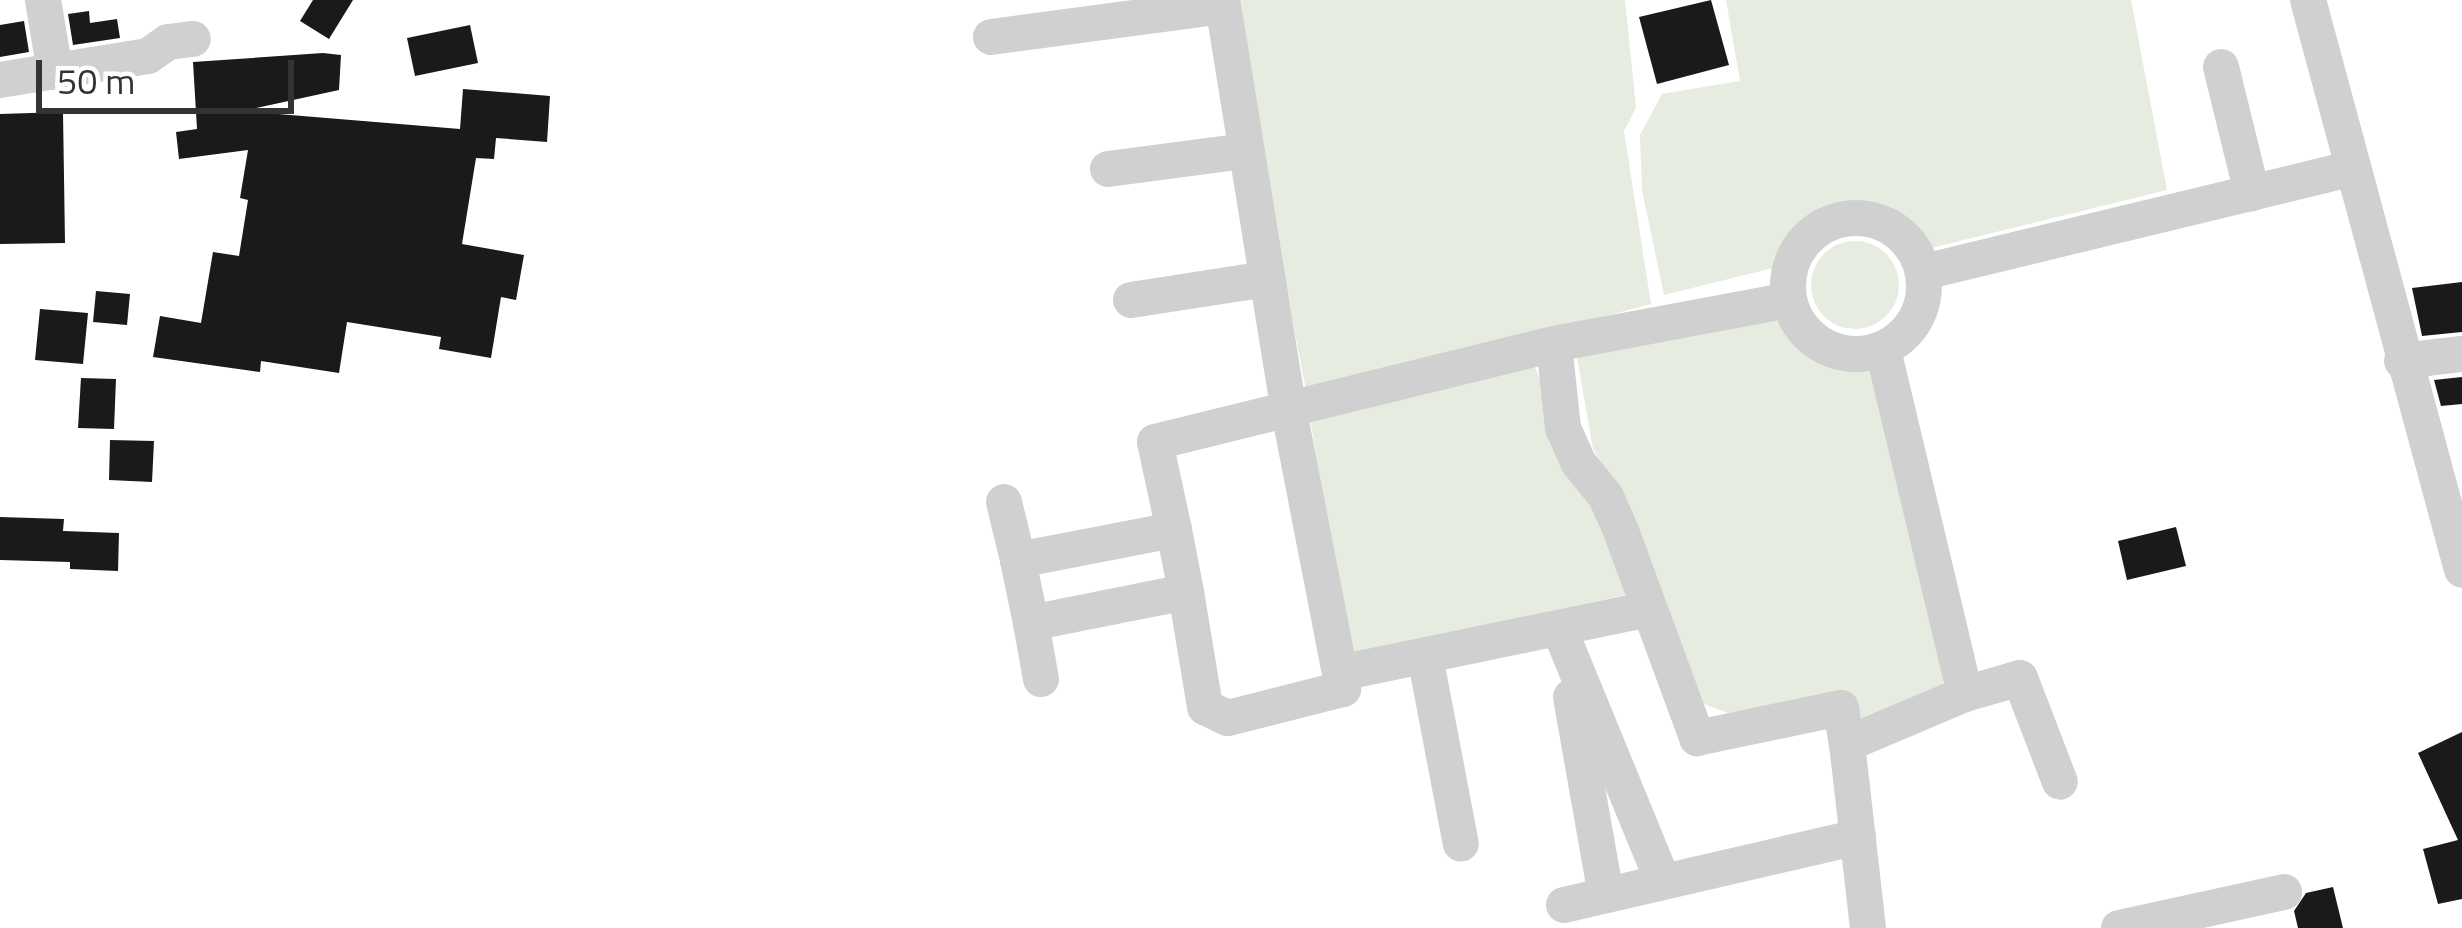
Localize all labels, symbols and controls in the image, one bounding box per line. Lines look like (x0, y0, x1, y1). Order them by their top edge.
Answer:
scale bar (42, 36, 300, 110)
text: 50 m (57, 53, 135, 108)

